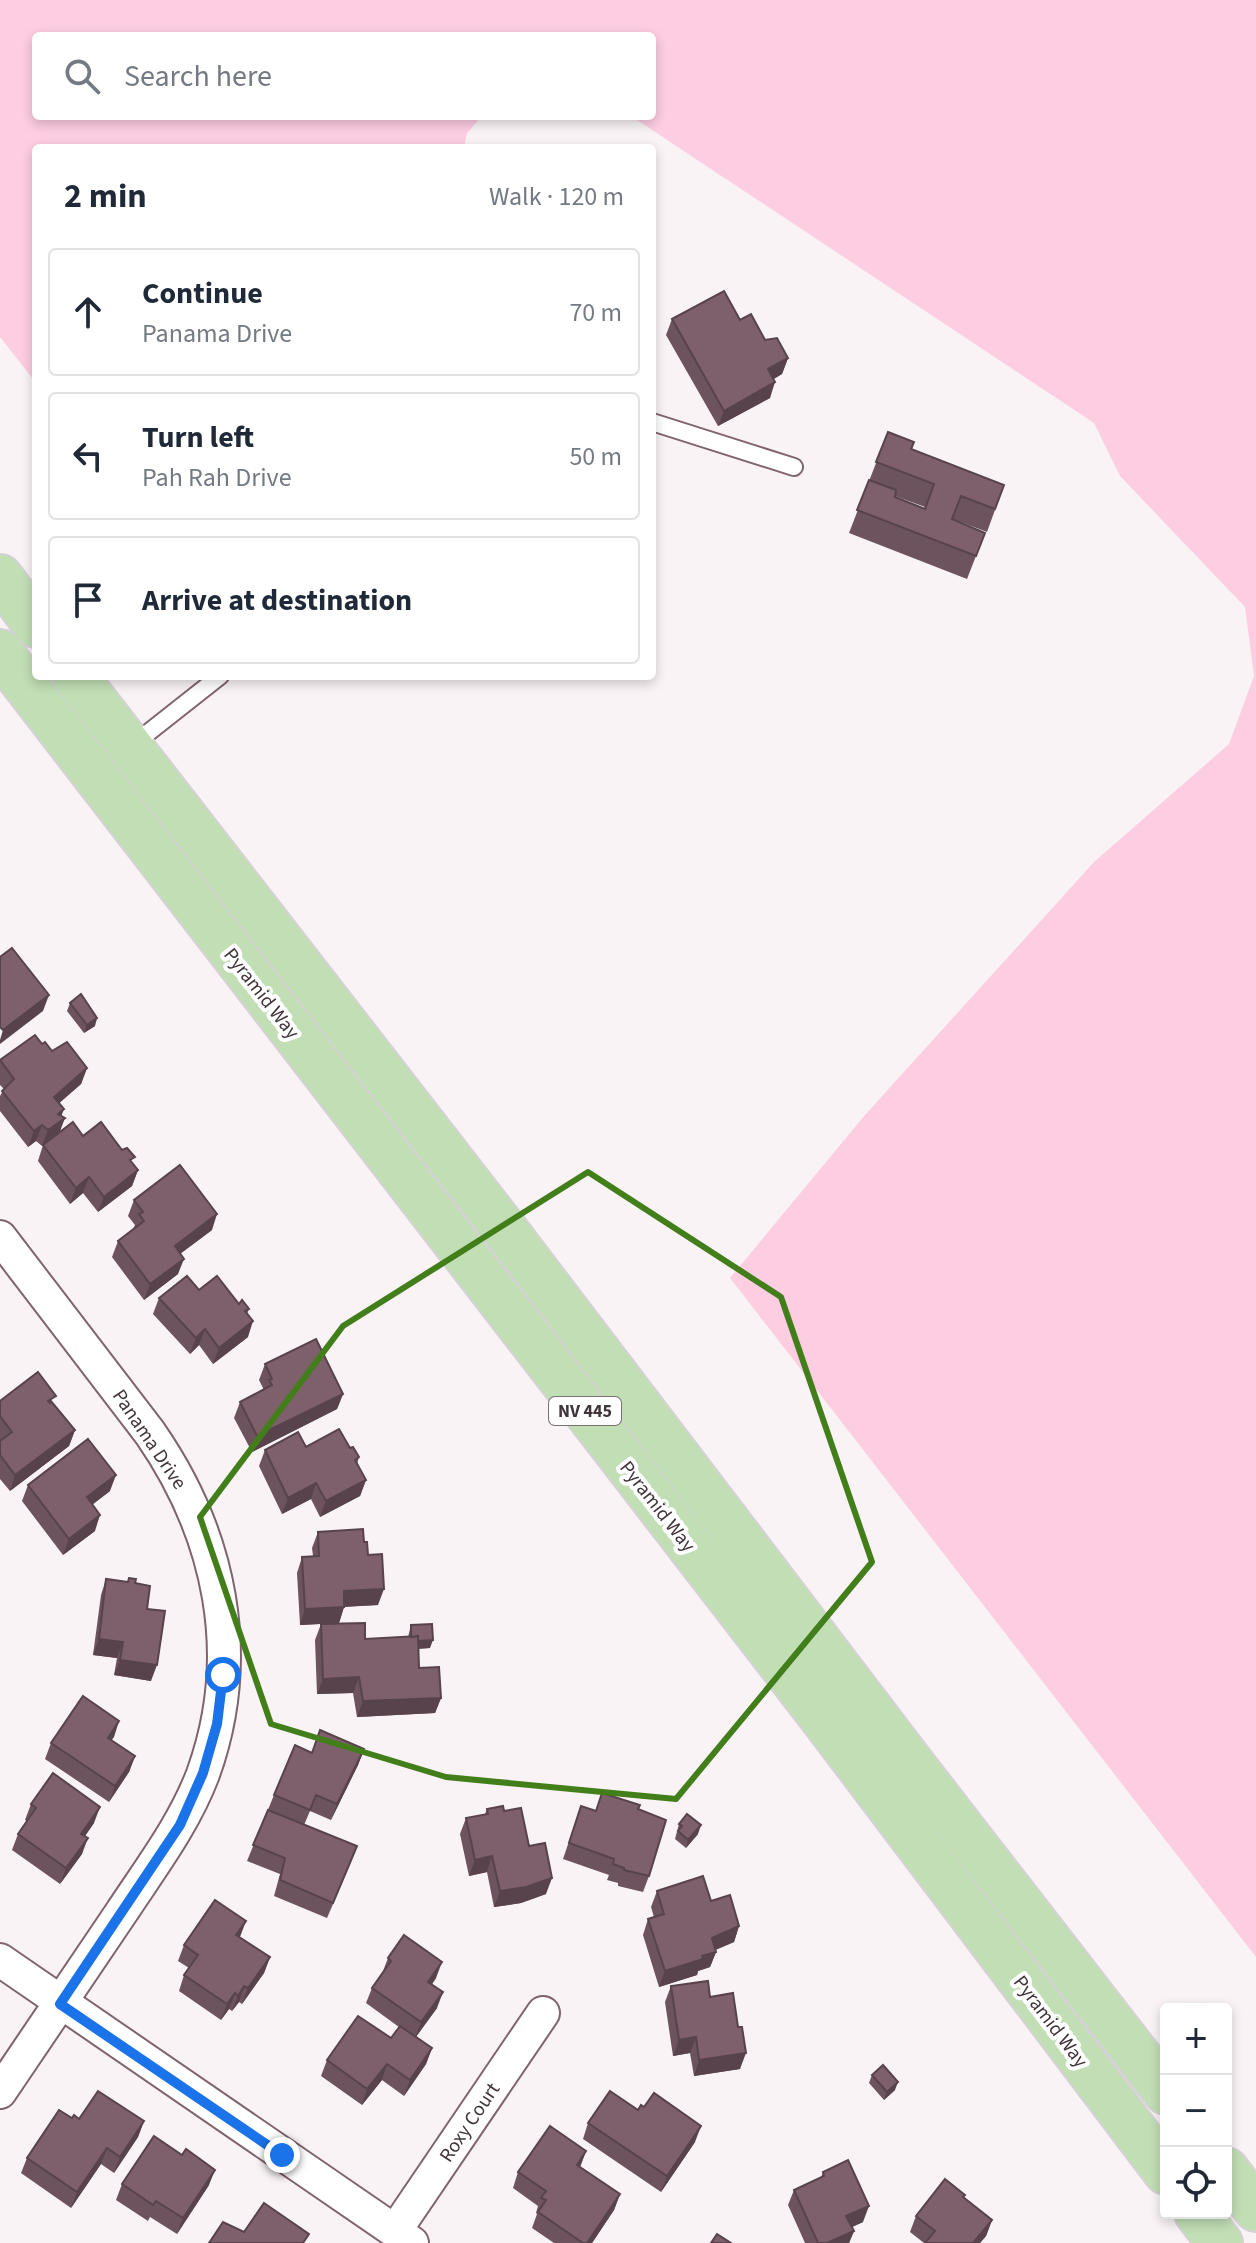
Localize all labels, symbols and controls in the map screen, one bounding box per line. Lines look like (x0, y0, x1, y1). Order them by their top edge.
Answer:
search box (32, 32, 656, 120)
icon: search (60, 54, 104, 98)
text: Search here (124, 55, 272, 98)
text: 2 min (64, 172, 147, 221)
text: Walk · 120 m (489, 178, 624, 215)
text: Continue (142, 272, 263, 315)
icon: ahead (66, 290, 110, 334)
text: 70 m (569, 294, 622, 331)
text: Panama Drive (142, 315, 292, 352)
text: Turn left (142, 416, 254, 459)
icon: left (66, 434, 110, 478)
text: 50 m (569, 438, 622, 475)
text: Pah Rah Drive (142, 459, 292, 496)
icon: arrive (66, 578, 110, 622)
text: Arrive at destination (142, 579, 412, 622)
street label: Pyramid Way (217, 942, 306, 1046)
street label: Panama Drive (105, 1384, 193, 1495)
road number: NV 445 (549, 1397, 621, 1425)
street label: Pyramid Way (613, 1455, 702, 1559)
route start (205, 1657, 241, 1693)
street label: Pyramid Way (1006, 1970, 1094, 2074)
map controls (1160, 2003, 1232, 2219)
button: + (1160, 2003, 1232, 2075)
button: − (1160, 2075, 1232, 2147)
street label: Roxy Court (433, 2077, 507, 2168)
route end (264, 2137, 300, 2173)
button: locate (1160, 2147, 1232, 2219)

